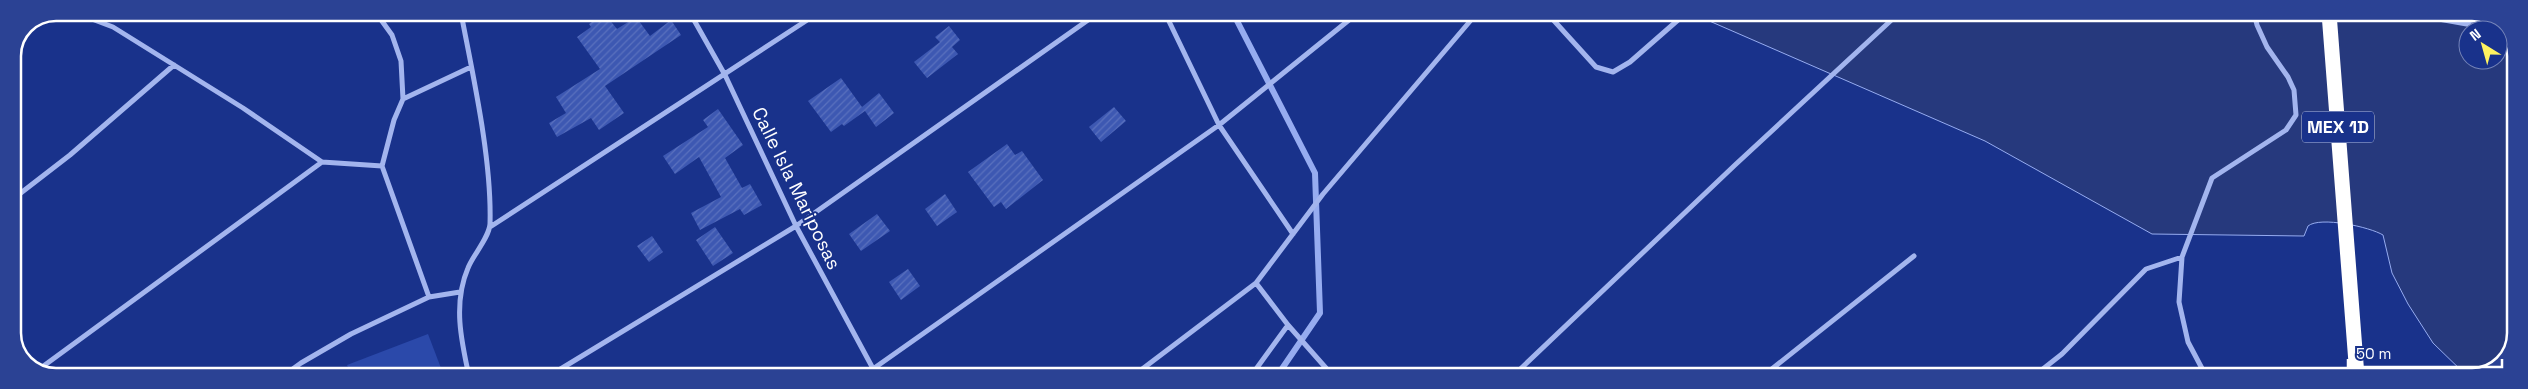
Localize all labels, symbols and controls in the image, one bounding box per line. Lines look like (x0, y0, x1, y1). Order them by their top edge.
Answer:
north arrow (2458, 20, 2508, 70)
text: N (2466, 25, 2484, 45)
street label: Calle Isla Mariposas (746, 103, 847, 274)
road number: MEX 1D (2302, 111, 2374, 142)
scale bar (2348, 336, 2502, 368)
text: 50 m (2356, 344, 2391, 363)

